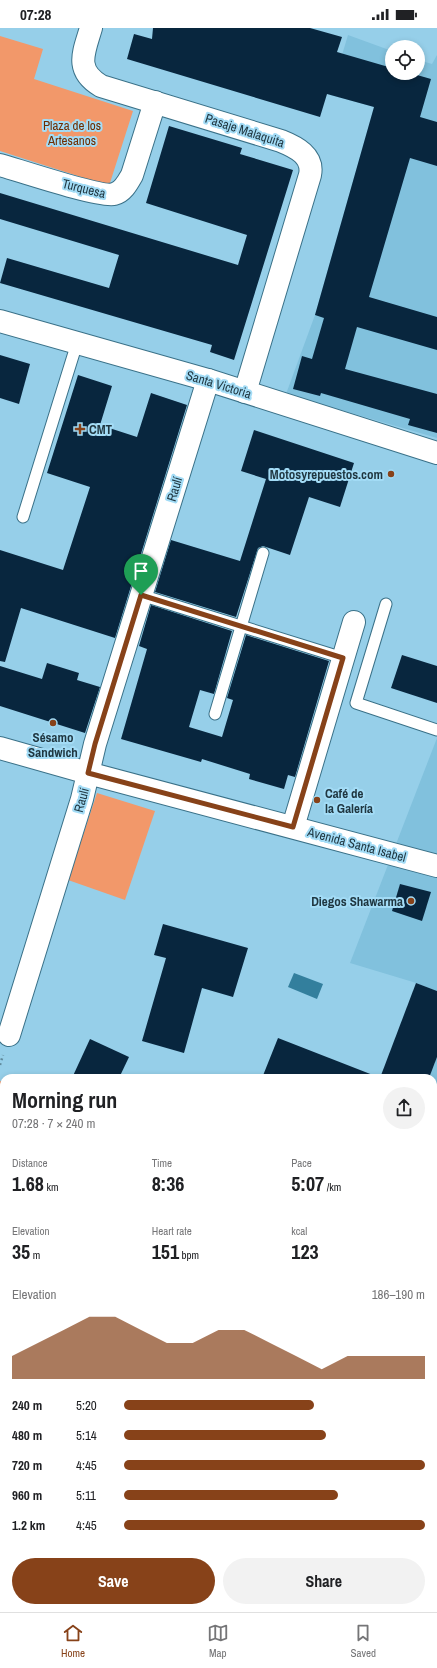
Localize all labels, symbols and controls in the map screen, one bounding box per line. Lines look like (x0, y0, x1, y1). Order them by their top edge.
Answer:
text: 07:28 (20, 4, 51, 25)
map controls (385, 40, 425, 80)
button: locate (385, 40, 425, 80)
street label: Pasaje Malaquita (203, 110, 287, 151)
park label: Plaza de los Artesanos (43, 117, 101, 149)
street label: Turquesa (60, 175, 107, 202)
street label: Santa Victoria (184, 366, 254, 402)
place label: CMT (89, 421, 113, 438)
marker: CMT (74, 423, 86, 435)
place label: Motosyrepuestos.com (270, 466, 383, 483)
marker: Motosyrepuestos.com (386, 469, 396, 479)
street label: Raulí (163, 474, 187, 504)
pin (124, 554, 158, 595)
icon: arrive (130, 560, 152, 582)
marker: Sésamo Sandwich (48, 718, 58, 728)
place label: Sésamo Sandwich (28, 729, 78, 761)
street label: Raulí (70, 785, 93, 814)
place label: Café de la Galería (325, 785, 373, 817)
marker: Café de la Galería (312, 795, 322, 805)
street label: Avenida Santa Isabel (305, 823, 408, 866)
place label: Diegos Shawarma (311, 893, 403, 910)
marker: Diegos Shawarma (406, 896, 416, 906)
text: Morning run (12, 1085, 117, 1115)
button: share (383, 1087, 425, 1129)
text: 07:28 · 7 × 240 m (12, 1115, 95, 1132)
text: Distance (12, 1156, 48, 1170)
text: Time (152, 1156, 172, 1170)
text: Pace (291, 1156, 312, 1170)
text: 1.68 (12, 1170, 44, 1197)
text: 8:36 (152, 1170, 184, 1197)
text: 5:07 (291, 1170, 324, 1197)
text: km (44, 1180, 58, 1194)
text: /km (324, 1180, 341, 1194)
text: Elevation (12, 1224, 50, 1238)
text: Heart rate (152, 1224, 192, 1238)
text: kcal (291, 1224, 307, 1238)
text: 35 (12, 1238, 30, 1265)
text: 151 (152, 1238, 179, 1265)
text: 123 (291, 1238, 319, 1265)
text: m (30, 1248, 40, 1262)
text: bpm (179, 1248, 199, 1262)
text: Elevation (12, 1286, 56, 1303)
text: 186–190 m (372, 1286, 425, 1303)
text: 240 m (12, 1397, 42, 1414)
text: 5:20 (76, 1397, 97, 1414)
text: 480 m (12, 1427, 42, 1444)
text: 5:14 (76, 1427, 97, 1444)
text: 720 m (12, 1457, 42, 1474)
text: 4:45 (76, 1457, 97, 1474)
text: 960 m (12, 1487, 42, 1504)
text: 5:11 (76, 1487, 96, 1504)
text: 1.2 km (12, 1517, 45, 1534)
text: 4:45 (76, 1517, 97, 1534)
button: Save (12, 1558, 215, 1604)
button: Share (223, 1558, 425, 1604)
tab: Home (61, 1622, 85, 1660)
tab: Map (207, 1622, 229, 1660)
tab: Saved (351, 1622, 376, 1660)

